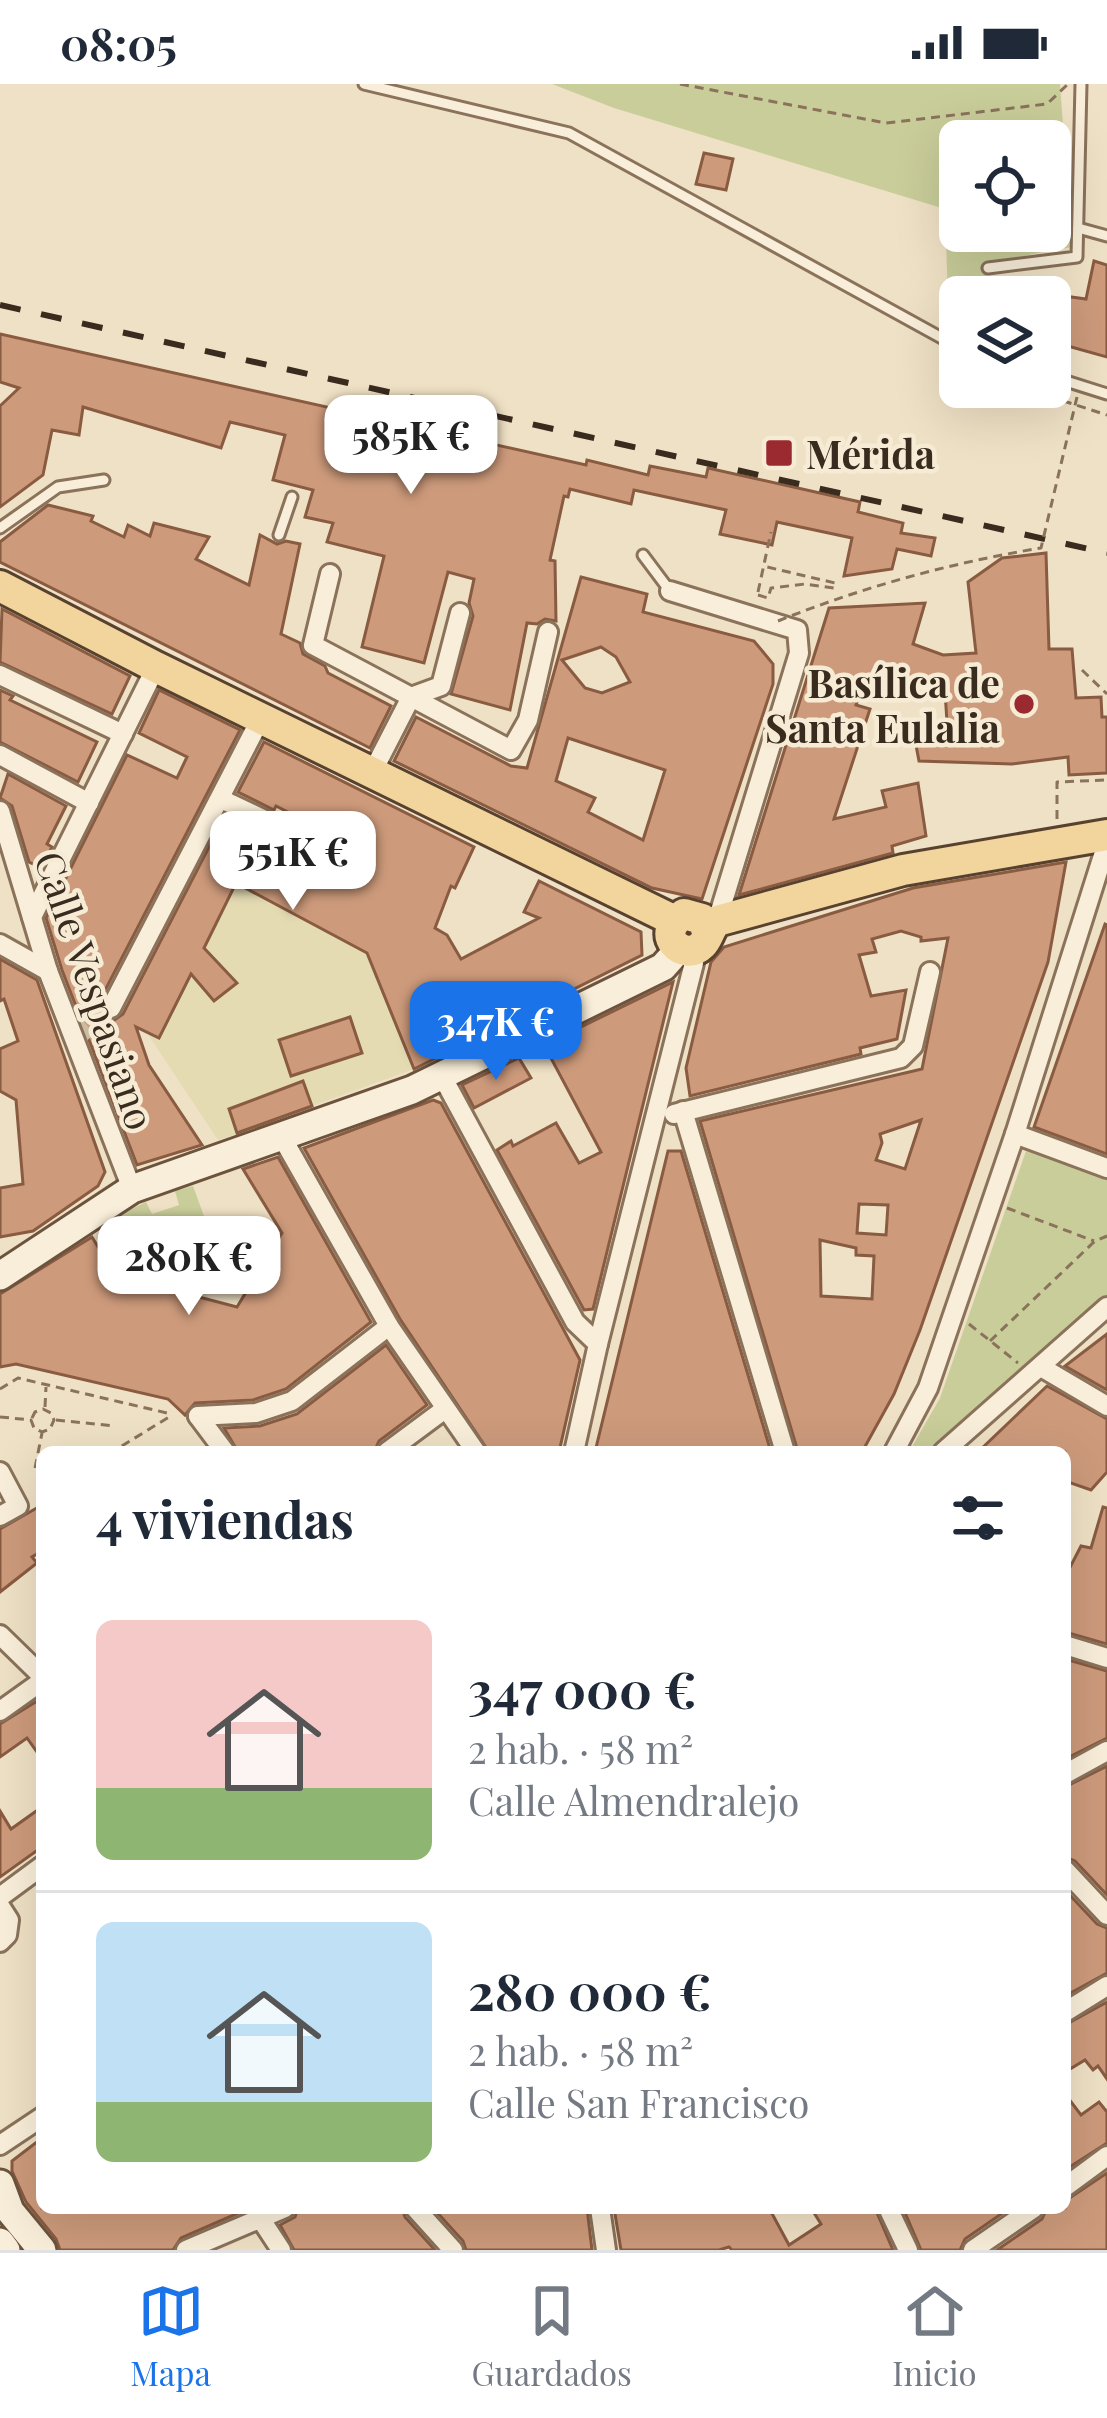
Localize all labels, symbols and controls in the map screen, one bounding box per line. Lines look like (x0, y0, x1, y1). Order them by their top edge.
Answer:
text: 08:05 (60, 12, 177, 72)
map controls (939, 120, 1071, 408)
button: locate (939, 120, 1071, 252)
button: layers (939, 276, 1071, 408)
pin: 585K € (313, 395, 509, 497)
text: 585K € (351, 408, 471, 460)
place label: Mérida (806, 427, 935, 479)
marker: Mérida (763, 437, 795, 469)
place label: Basílica de Santa Eulalia (765, 656, 1000, 753)
marker: Basílica de Santa Eulalia (1011, 691, 1037, 717)
pin: 551K € (195, 811, 391, 913)
text: 551K € (237, 824, 349, 876)
street label: Calle Vespasiano (24, 844, 168, 1136)
pin: 347K € (398, 981, 594, 1083)
text: 347K € (437, 994, 555, 1046)
pin: 280K € (91, 1216, 287, 1318)
text: 280K € (125, 1229, 253, 1281)
text: 4 viviendas (96, 1484, 354, 1552)
icon: filters (945, 1485, 1011, 1551)
text: 347 000 € (468, 1654, 696, 1722)
icon: home (192, 1668, 336, 1812)
text: 2 hab. · 58 m² (468, 1722, 693, 1774)
text: Calle Almendralejo (468, 1774, 799, 1826)
text: 280 000 € (468, 1956, 711, 2024)
icon: home (192, 1970, 336, 2114)
text: 2 hab. · 58 m² (468, 2024, 693, 2076)
text: Calle San Francisco (468, 2076, 809, 2128)
tab: Mapa (130, 2278, 211, 2394)
tab: Guardados (471, 2278, 632, 2394)
tab: Inicio (892, 2278, 977, 2394)

